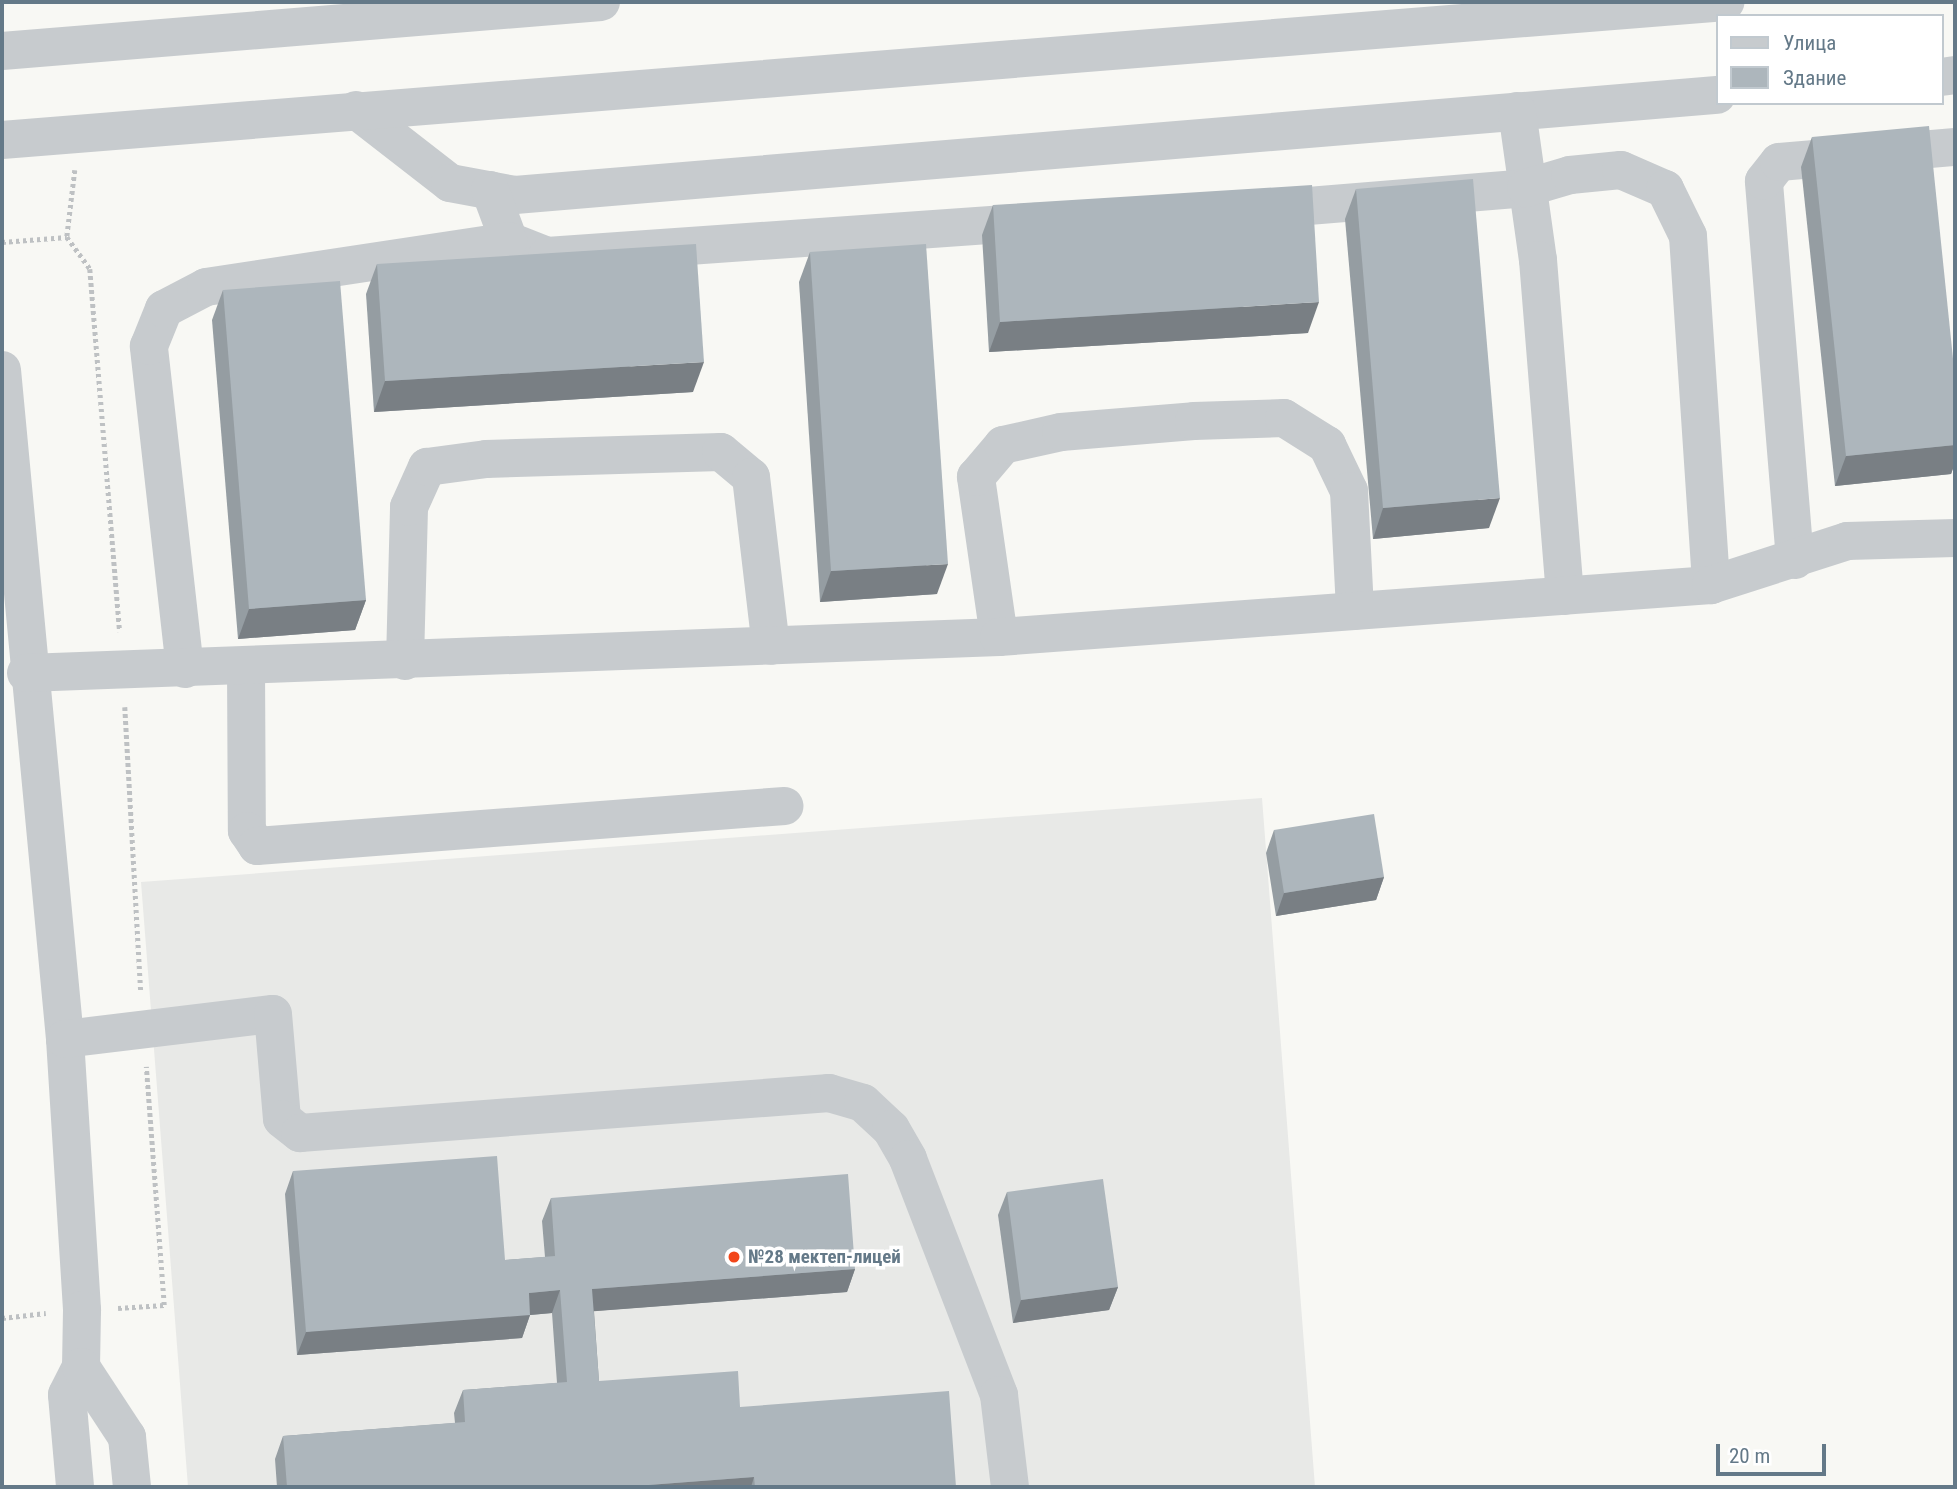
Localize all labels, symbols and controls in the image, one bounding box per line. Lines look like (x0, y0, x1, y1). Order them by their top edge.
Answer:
legend (1716, 14, 1943, 105)
text: Улица (1783, 31, 1836, 55)
text: Здание (1783, 66, 1846, 90)
place label: №28 мектеп-лицей (748, 1246, 901, 1268)
marker: №28 мектеп-лицей (726, 1249, 742, 1265)
scale bar (1719, 1430, 1829, 1474)
text: 20 m (1729, 1444, 1770, 1468)

